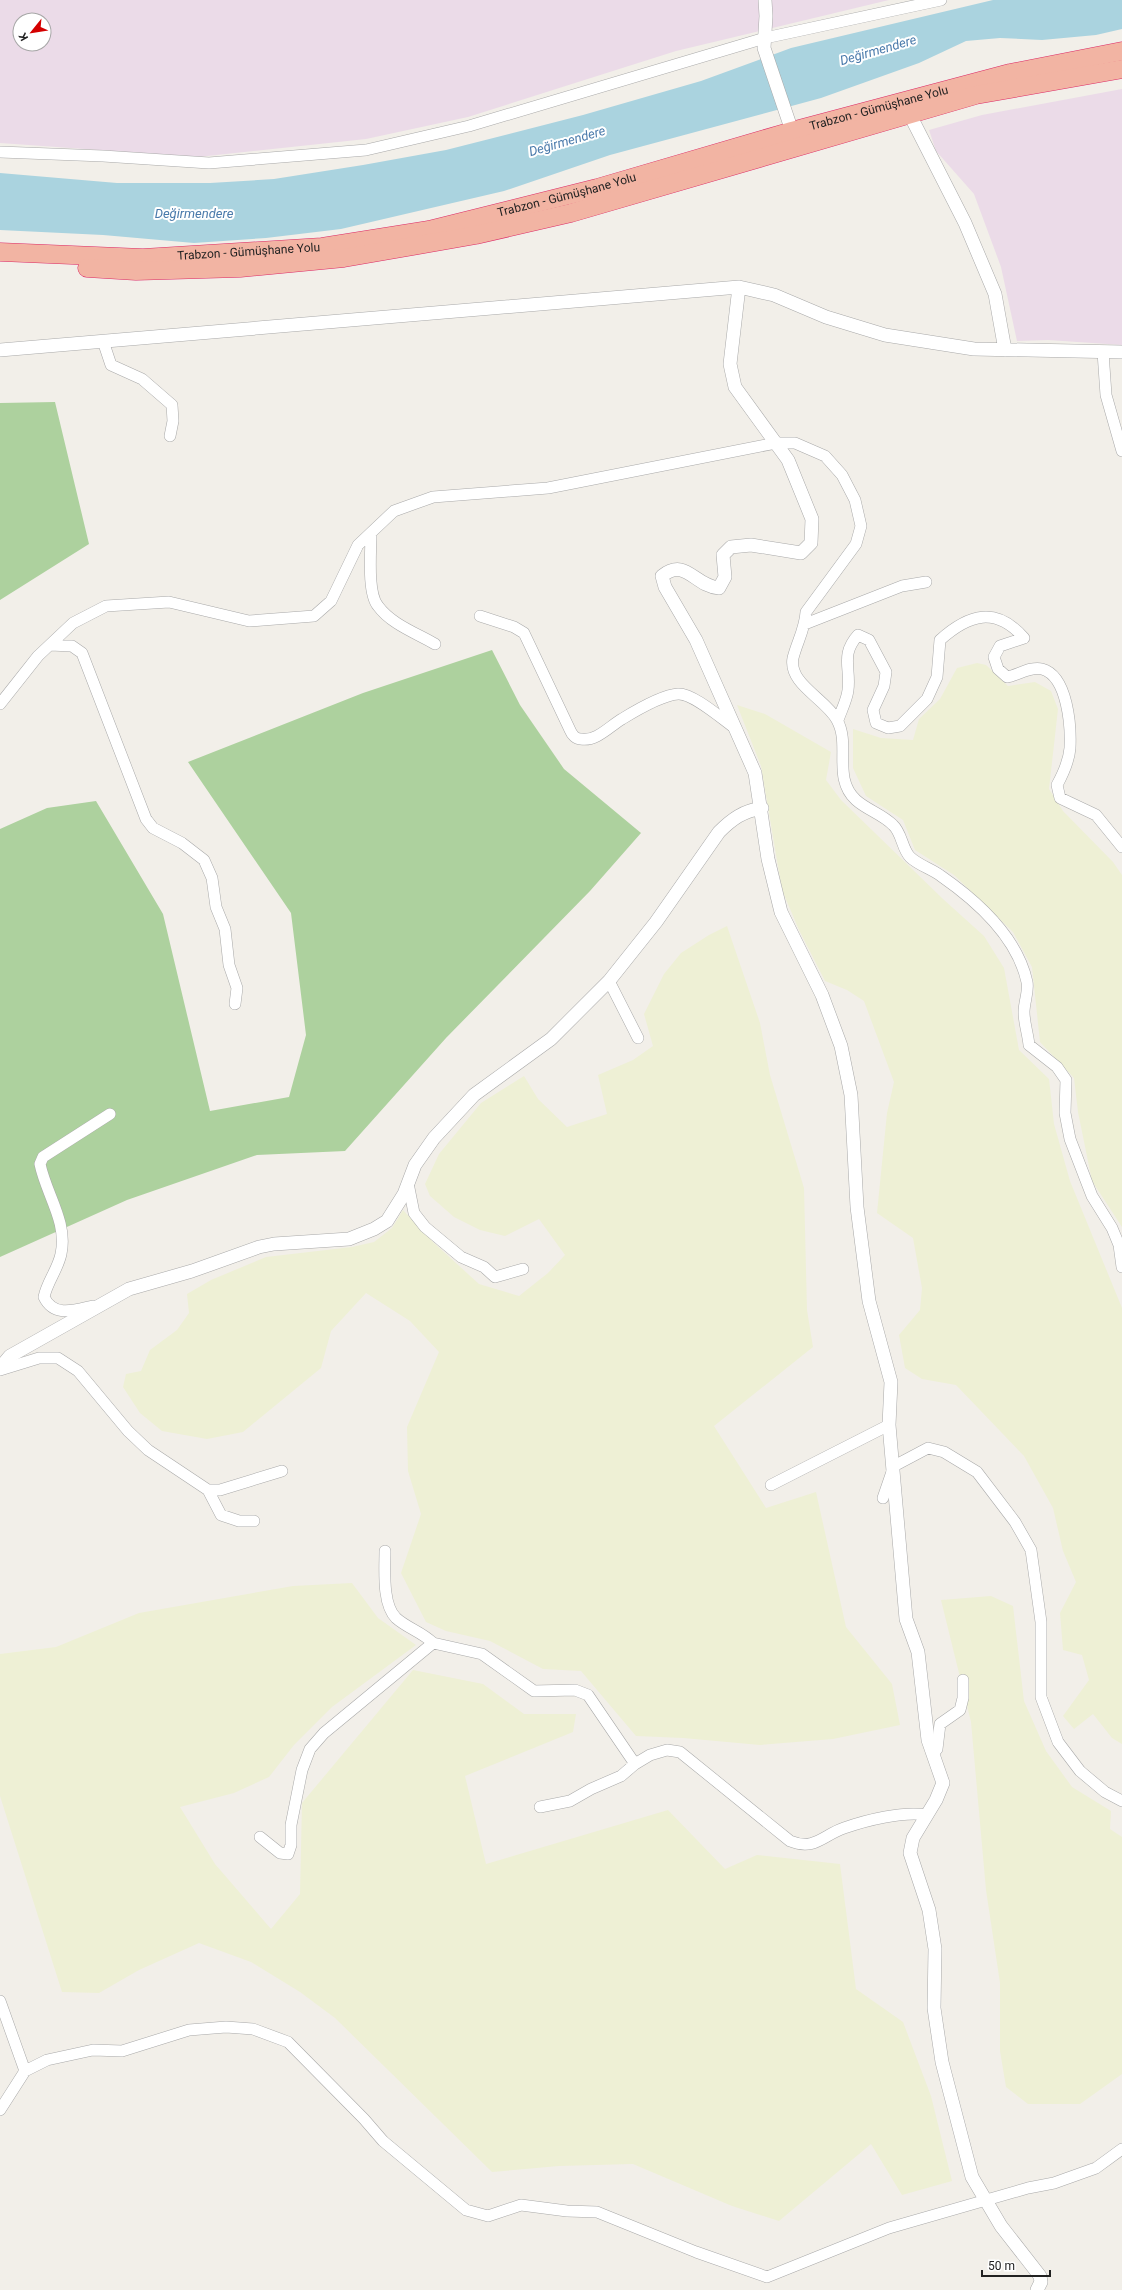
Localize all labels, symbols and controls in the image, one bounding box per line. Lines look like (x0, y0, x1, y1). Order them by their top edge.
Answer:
north arrow (12, 12, 52, 52)
text: K (16, 30, 31, 43)
water label: Değirmendere (838, 32, 918, 68)
street label: Trabzon - Gümüşhane Yolu (808, 83, 950, 133)
water label: Değirmendere (527, 123, 607, 159)
street label: Trabzon - Gümüşhane Yolu (496, 170, 638, 220)
water label: Değirmendere (155, 206, 234, 221)
street label: Trabzon - Gümüşhane Yolu (177, 240, 320, 263)
scale bar (982, 2252, 1050, 2278)
text: 50 m (988, 2259, 1015, 2273)

